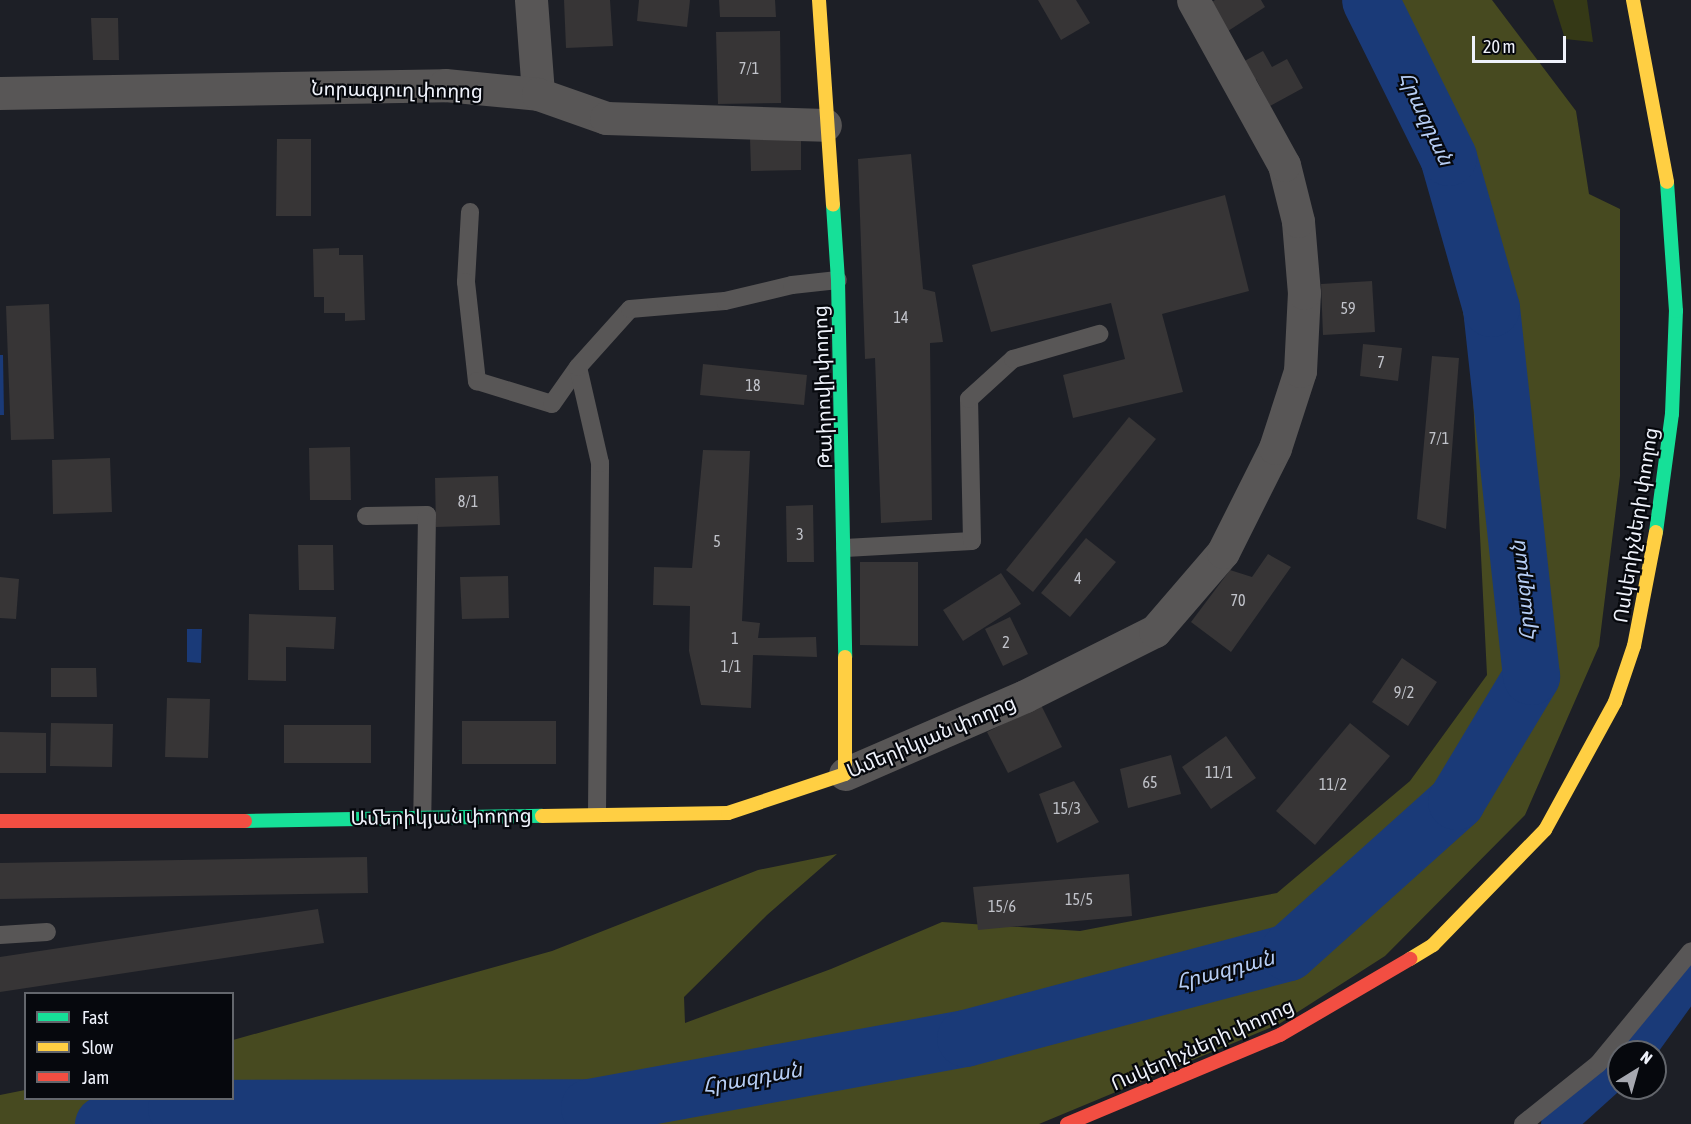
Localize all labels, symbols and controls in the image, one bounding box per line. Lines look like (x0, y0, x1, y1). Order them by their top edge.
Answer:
scale bar (1475, 24, 1570, 62)
text: 20 m (1483, 36, 1515, 57)
house number: 7/1 (739, 58, 759, 78)
water label: Հրազդան (1394, 67, 1460, 169)
street label: Նորագյուղ փողոց (311, 76, 483, 102)
house number: 59 (1340, 298, 1356, 318)
street label: Թաիրովի փողոց (807, 305, 837, 469)
house number: 14 (893, 307, 909, 327)
house number: 7 (1377, 352, 1385, 372)
house number: 18 (745, 375, 761, 395)
street label: Ոսկերիչների փողոց (1608, 426, 1662, 624)
house number: 7/1 (1429, 428, 1449, 448)
house number: 8/1 (458, 491, 478, 511)
house number: 3 (796, 524, 804, 544)
house number: 5 (713, 531, 721, 551)
water label: Հրազդան (1504, 540, 1540, 642)
house number: 4 (1074, 568, 1082, 588)
house number: 70 (1230, 590, 1246, 610)
house number: 1 (731, 628, 739, 648)
house number: 2 (1002, 632, 1010, 652)
house number: 1/1 (721, 656, 741, 676)
house number: 9/2 (1394, 682, 1414, 702)
street label: Ամերիկյան փողոց (843, 690, 1019, 782)
house number: 11/1 (1205, 762, 1233, 782)
house number: 65 (1142, 772, 1158, 792)
house number: 11/2 (1319, 774, 1347, 794)
house number: 15/3 (1053, 798, 1081, 818)
street label: Ամերիկյան փողոց (350, 802, 532, 830)
house number: 15/5 (1065, 889, 1093, 909)
house number: 15/6 (988, 896, 1016, 916)
water label: Հրազդան (1173, 944, 1277, 994)
legend (24, 992, 234, 1100)
street label: Ոսկերիչների փողոց (1107, 993, 1297, 1095)
text: Fast (82, 1007, 109, 1028)
text: Slow (82, 1037, 113, 1058)
north arrow (1607, 1040, 1667, 1100)
text: N (1637, 1047, 1656, 1067)
water label: Հրազդան (700, 1056, 804, 1098)
text: Jam (82, 1067, 109, 1088)

